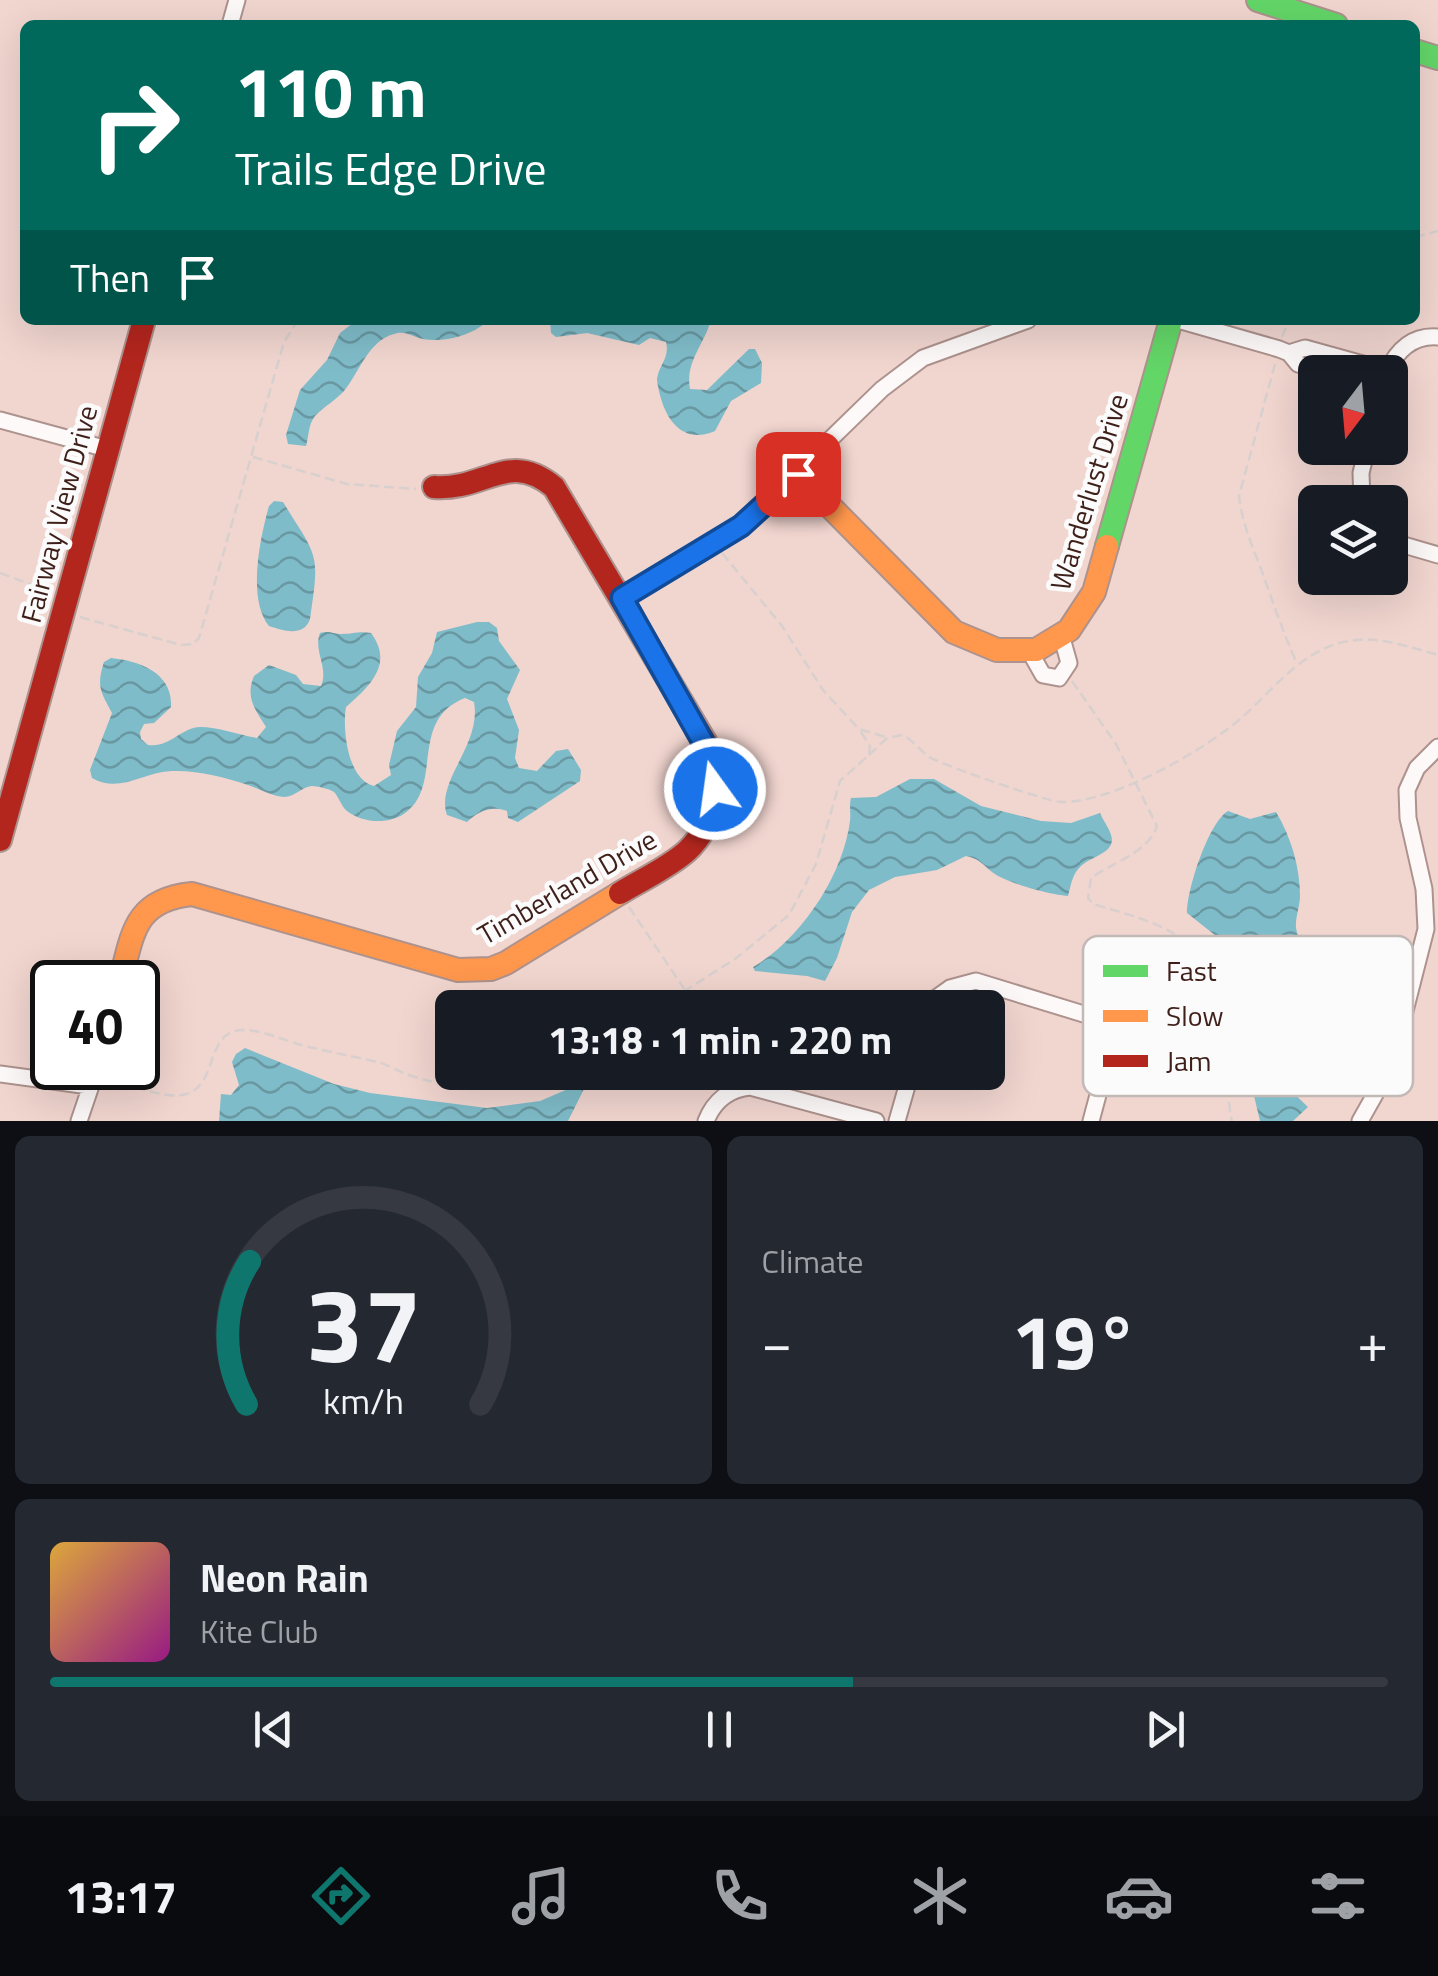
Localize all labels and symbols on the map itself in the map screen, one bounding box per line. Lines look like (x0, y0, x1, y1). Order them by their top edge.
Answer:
north arrow (1298, 355, 1408, 465)
street label: Wanderlust Drive (1038, 388, 1139, 596)
street label: Fairway View Drive (9, 400, 108, 627)
pin (756, 432, 841, 517)
position arrow (663, 737, 767, 841)
street label: Timberland Drive (469, 818, 664, 955)
legend (1083, 936, 1413, 1096)
text: Fast (1166, 949, 1217, 992)
speed limit sign: 40 (30, 960, 160, 1090)
text: Slow (1166, 994, 1224, 1037)
text: Jam (1166, 1039, 1212, 1082)

